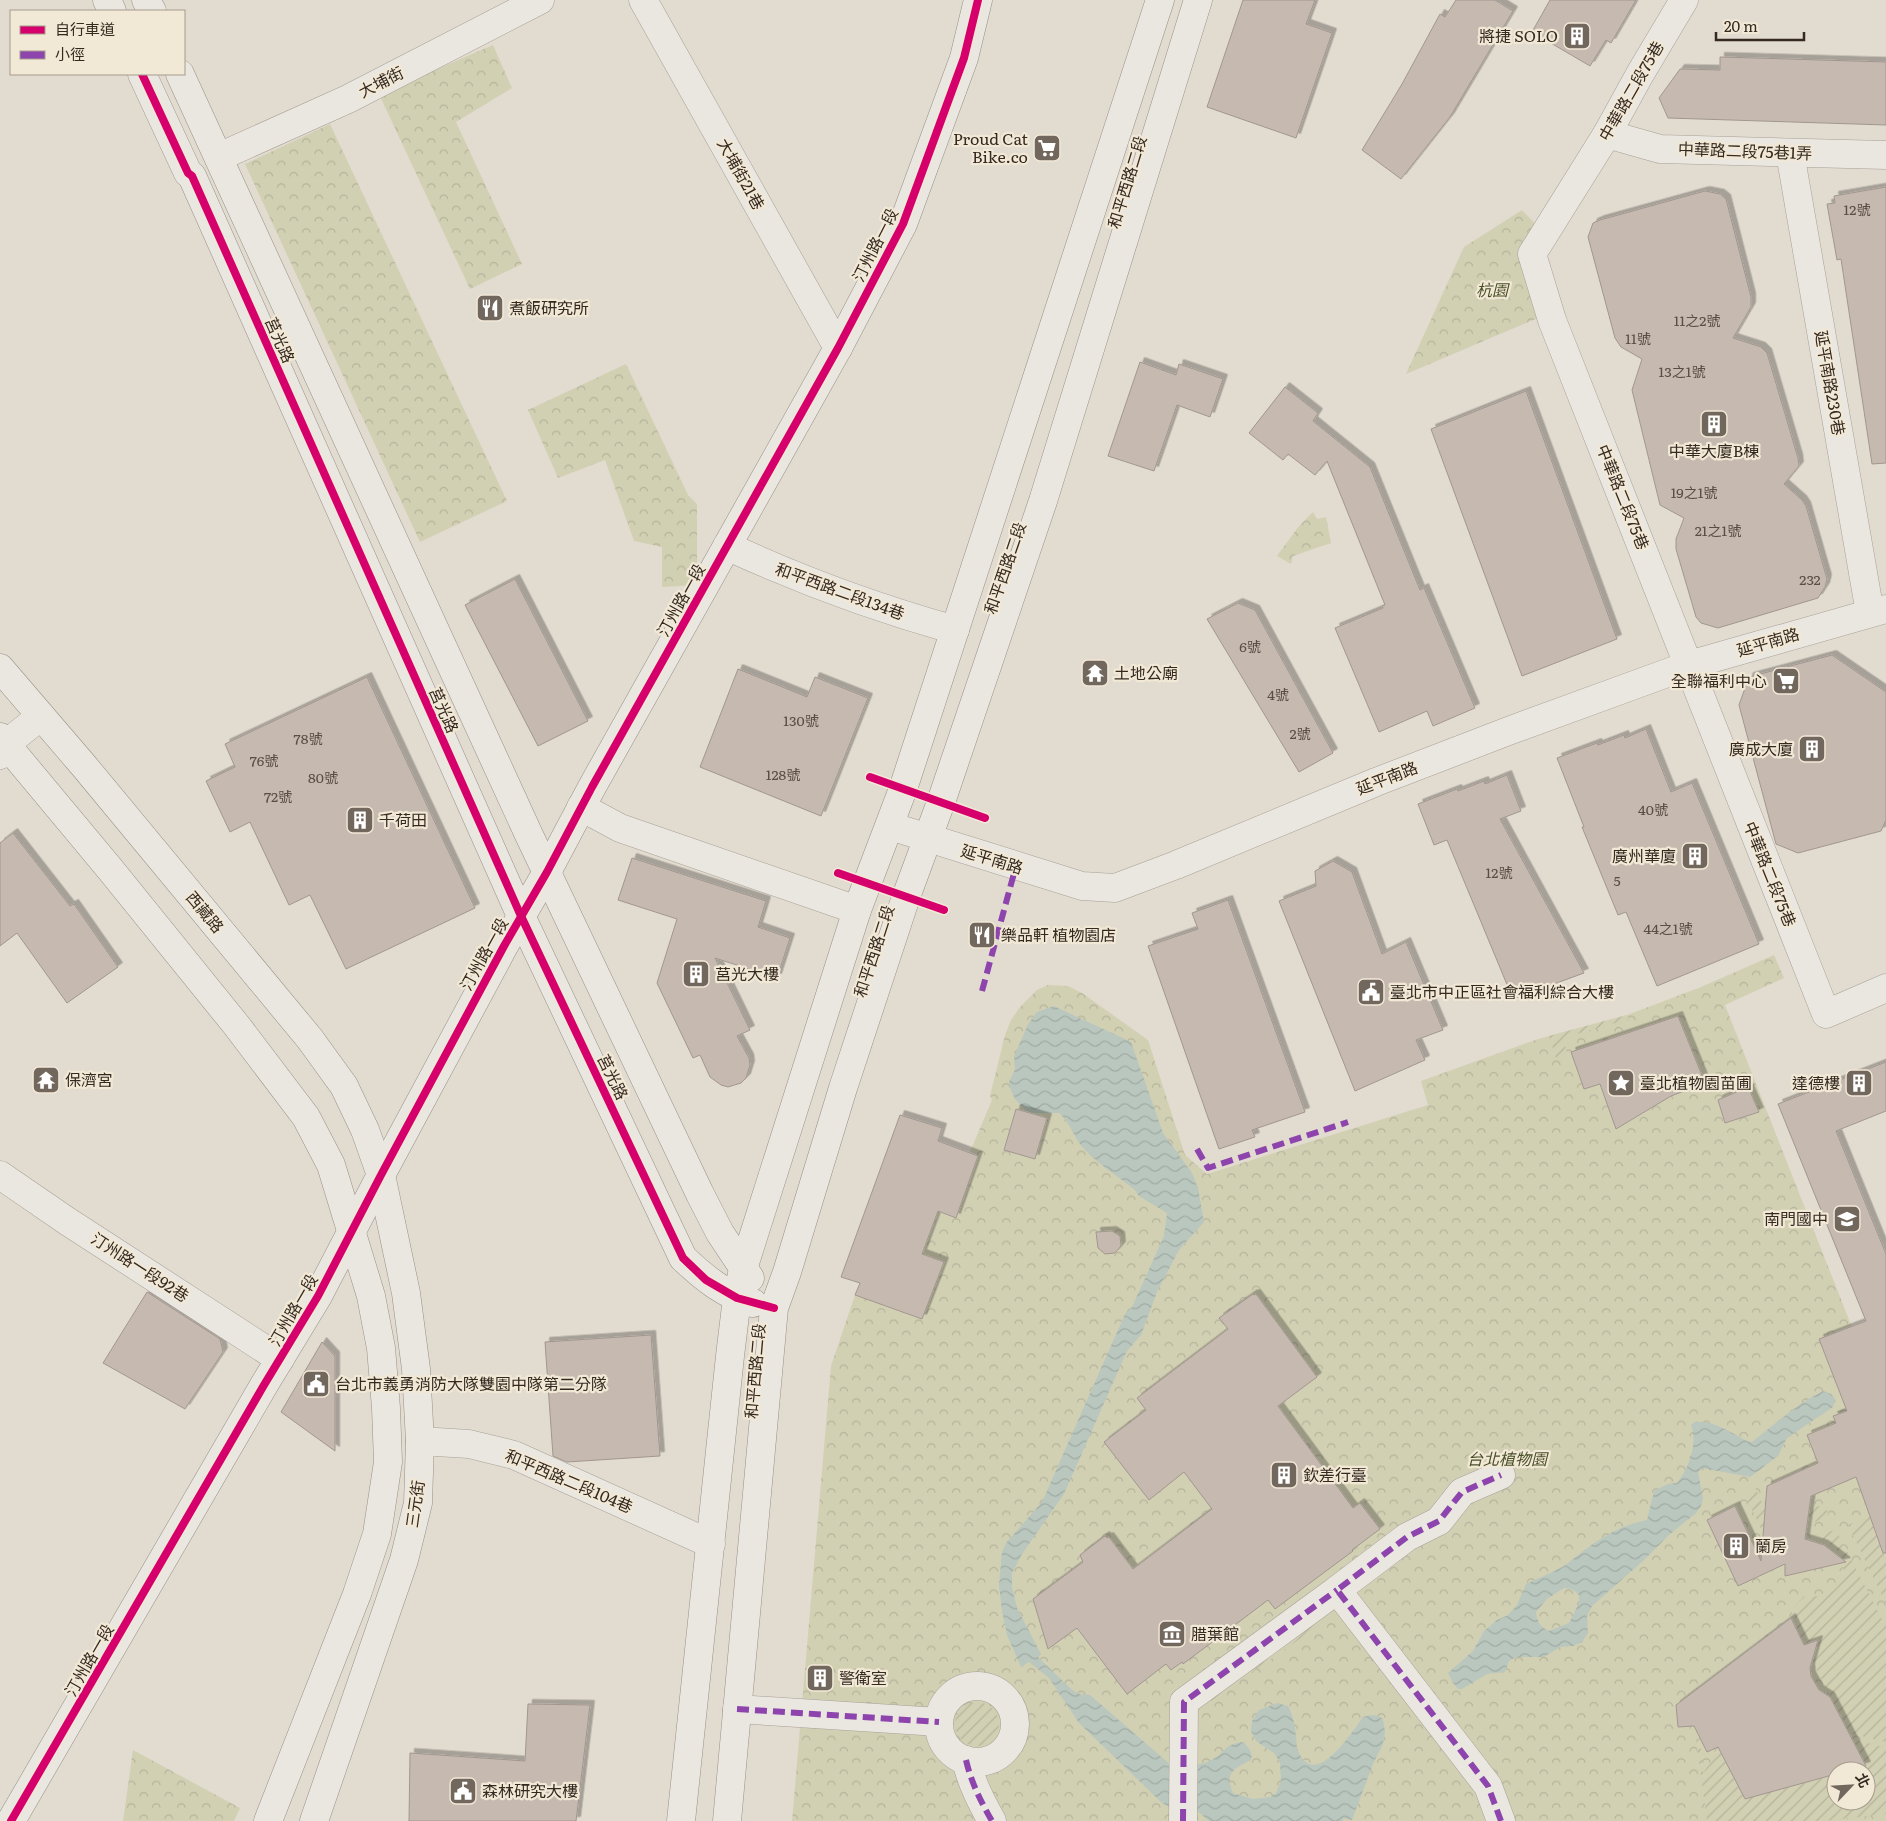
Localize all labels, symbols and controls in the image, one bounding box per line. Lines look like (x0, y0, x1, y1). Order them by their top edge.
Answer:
legend (10, 10, 185, 75)
scale bar (1716, 10, 1804, 42)
text: 20 m (1724, 14, 1758, 37)
text: 自行車道 (55, 17, 115, 40)
building icon: 將捷 SOLO (1562, 21, 1592, 51)
place label: 將捷 SOLO (1479, 23, 1558, 47)
street label: 中華路二段75巷 (1592, 36, 1668, 145)
text: 小徑 (55, 42, 85, 65)
street label: 大埔街 (354, 60, 407, 103)
place label: Proud Cat Bike.co (953, 126, 1029, 168)
street label: 和平西路二段 (1101, 132, 1152, 231)
street label: 大埔街21巷 (712, 133, 771, 214)
supermarket icon: Proud Cat Bike.co (1032, 133, 1062, 163)
street label: 中華路二段75巷1弄 (1677, 136, 1813, 164)
house number: 12號 (1844, 199, 1870, 219)
street label: 汀州路一段 (845, 203, 903, 286)
park label: 杭園 (1476, 277, 1510, 301)
restaurant icon: 煮飯研究所 (475, 293, 505, 323)
place label: 煮飯研究所 (509, 295, 589, 319)
house number: 11之2號 (1674, 310, 1720, 330)
street label: 莒光路 (260, 313, 302, 366)
house number: 11號 (1625, 328, 1651, 348)
street label: 延平南路230巷 (1810, 329, 1852, 437)
house number: 13之1號 (1659, 361, 1705, 381)
building icon: 中華大廈B棟 (1699, 409, 1729, 439)
place label: 中華大廈B棟 (1669, 438, 1759, 462)
street label: 中華路二段75巷 (1592, 440, 1656, 553)
house number: 19之1號 (1671, 482, 1717, 502)
street label: 和平西路二段 (977, 518, 1031, 617)
house number: 21之1號 (1695, 520, 1741, 540)
street label: 和平西路二段134巷 (772, 556, 908, 625)
street label: 汀州路一段 (650, 559, 710, 640)
house number: 232 (1799, 569, 1821, 589)
street label: 延平南路 (1734, 621, 1802, 661)
house number: 6號 (1239, 636, 1261, 656)
temple icon: 土地公廟 (1080, 658, 1110, 688)
place label: 土地公廟 (1114, 660, 1178, 684)
supermarket icon: 全聯福利中心 (1771, 666, 1801, 696)
place label: 全聯福利中心 (1671, 668, 1767, 692)
street label: 莒光路 (424, 683, 466, 736)
house number: 4號 (1267, 684, 1289, 704)
house number: 130號 (783, 710, 819, 730)
house number: 2號 (1289, 723, 1311, 743)
house number: 78號 (294, 728, 322, 748)
building icon: 廣成大廈 (1797, 734, 1827, 764)
place label: 廣成大廈 (1729, 736, 1793, 760)
house number: 76號 (250, 750, 278, 770)
street label: 延平南路 (1352, 754, 1421, 800)
house number: 128號 (766, 764, 800, 784)
house number: 80號 (308, 767, 338, 787)
house number: 72號 (264, 786, 292, 806)
house number: 40號 (1638, 799, 1668, 819)
building icon: 千荷田 (345, 805, 375, 835)
place label: 千荷田 (379, 807, 427, 831)
street label: 中華路二段75巷 (1739, 817, 1803, 930)
street label: 延平南路 (958, 837, 1026, 879)
building icon: 廣州華廈 (1680, 841, 1710, 871)
place label: 廣州華廈 (1612, 843, 1676, 867)
house number: 12號 (1486, 862, 1512, 882)
house number: 5 (1613, 870, 1621, 890)
street label: 西藏路 (181, 885, 230, 937)
street label: 和平西路二段 (847, 901, 899, 1000)
street label: 汀州路一段 (453, 913, 513, 994)
house number: 44之1號 (1643, 918, 1693, 938)
restaurant icon: 樂品軒 植物園店 (967, 920, 997, 950)
place label: 樂品軒 植物園店 (1001, 922, 1116, 946)
building icon: 莒光大樓 (681, 959, 711, 989)
place label: 莒光大樓 (715, 961, 779, 985)
public building icon: 臺北市中正區社會福利綜合大樓 (1356, 977, 1386, 1007)
place label: 臺北市中正區社會福利綜合大樓 (1390, 979, 1614, 1003)
street label: 莒光路 (593, 1050, 635, 1103)
temple icon: 保濟宮 (31, 1065, 61, 1095)
place label: 保濟宮 (65, 1067, 113, 1091)
place icon: 臺北植物園苗圃 (1606, 1068, 1636, 1098)
building icon: 達德樓 (1844, 1068, 1874, 1098)
place label: 臺北植物園苗圃 (1640, 1070, 1752, 1094)
place label: 達德樓 (1792, 1070, 1840, 1094)
school or university icon: 南門國中 (1832, 1204, 1862, 1234)
place label: 南門國中 (1764, 1206, 1828, 1230)
street label: 汀州路一段92巷 (87, 1226, 194, 1307)
street label: 汀州路一段 (262, 1269, 323, 1350)
street label: 和平西路二段 (738, 1322, 770, 1420)
public building icon: 台北市義勇消防大隊雙園中隊第二分隊 (301, 1369, 331, 1399)
place label: 台北市義勇消防大隊雙園中隊第二分隊 (335, 1371, 607, 1395)
street label: 和平西路二段104巷 (502, 1442, 637, 1518)
park label: 台北植物園 (1467, 1446, 1549, 1470)
building icon: 欽差行臺 (1269, 1460, 1299, 1490)
place label: 欽差行臺 (1303, 1462, 1367, 1486)
street label: 三元街 (399, 1478, 429, 1529)
building icon: 蘭房 (1721, 1531, 1751, 1561)
place label: 蘭房 (1755, 1533, 1787, 1557)
street label: 汀州路一段 (58, 1619, 119, 1700)
museum icon: 腊葉館 (1157, 1619, 1187, 1649)
place label: 腊葉館 (1191, 1621, 1239, 1645)
building icon: 警衛室 (805, 1663, 835, 1693)
place label: 警衛室 (839, 1665, 887, 1689)
north arrow (1826, 1761, 1876, 1811)
text: 北 (1852, 1770, 1876, 1791)
public building icon: 森林研究大樓 (448, 1776, 478, 1806)
place label: 森林研究大樓 (482, 1778, 578, 1802)

